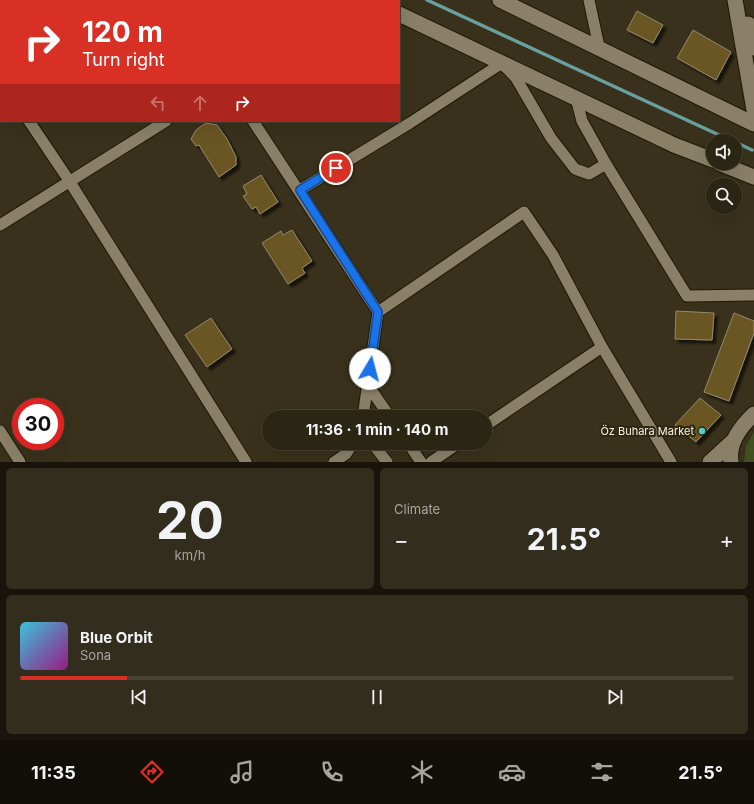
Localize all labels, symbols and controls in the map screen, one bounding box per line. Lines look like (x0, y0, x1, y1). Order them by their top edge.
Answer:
text: 120 m (82, 15, 163, 49)
icon: right (16, 16, 68, 68)
text: Turn right (82, 49, 165, 70)
icon: left (147, 92, 169, 114)
icon: ahead (189, 92, 211, 114)
icon: right (231, 92, 253, 114)
map controls (706, 134, 742, 214)
button: sound (706, 134, 742, 170)
pin (319, 151, 353, 185)
icon: arrive (325, 157, 347, 179)
button: search (706, 178, 742, 214)
position arrow (349, 348, 391, 390)
speed limit sign: 30 (12, 398, 64, 450)
text: 11:36 · 1 min · 140 m (306, 420, 448, 439)
place label: Öz Buhara Market (600, 424, 694, 438)
marker: Öz Buhara Market (697, 426, 707, 436)
text: 20 (156, 489, 224, 552)
text: Climate (394, 501, 440, 517)
text: 21.5° (527, 521, 601, 557)
text: − (394, 527, 409, 553)
text: + (719, 527, 734, 553)
text: km/h (175, 547, 205, 563)
text: Blue Orbit (80, 628, 153, 647)
text: Sona (80, 647, 111, 663)
icon: previous (128, 686, 150, 708)
icon: pause (366, 686, 388, 708)
icon: next (604, 686, 626, 708)
icon: directions (138, 758, 166, 786)
icon: music (228, 758, 256, 786)
icon: phone (318, 758, 346, 786)
icon: climate (408, 758, 436, 786)
icon: car (498, 758, 526, 786)
icon: filters (588, 758, 616, 786)
text: 11:35 (31, 762, 76, 783)
text: 21.5° (678, 762, 723, 783)

